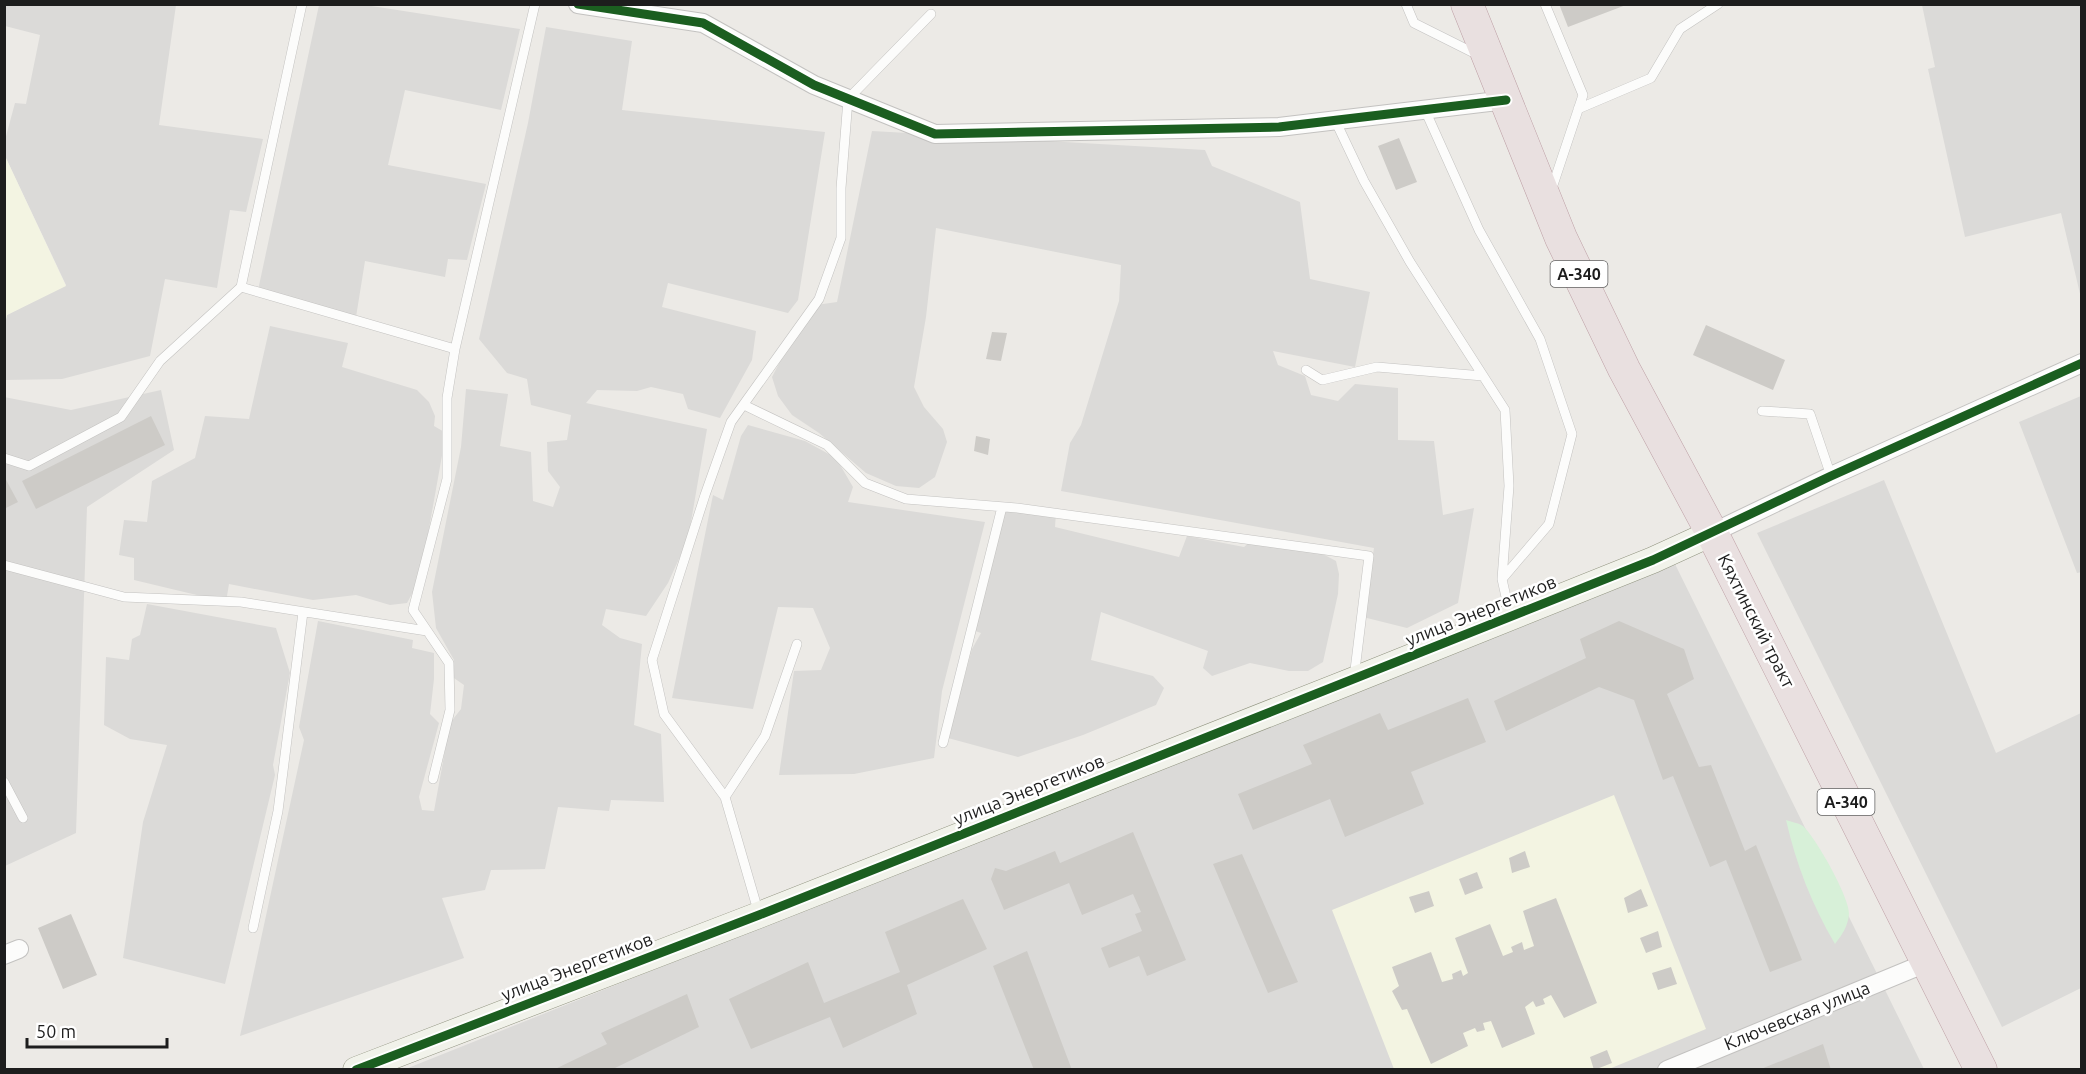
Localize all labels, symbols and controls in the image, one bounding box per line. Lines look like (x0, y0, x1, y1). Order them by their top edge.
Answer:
road number: А-340 (1550, 261, 1608, 287)
street label: Кяхтинский тракт (1715, 550, 1799, 691)
street label: улица Энергетиков (1402, 571, 1559, 649)
street label: улица Энергетиков (950, 750, 1107, 828)
road number: А-340 (1818, 789, 1874, 815)
street label: улица Энергетиков (498, 928, 655, 1004)
street label: Ключевская улица (1721, 977, 1872, 1053)
scale bar (27, 1011, 166, 1049)
text: 50 m (36, 1021, 76, 1041)

